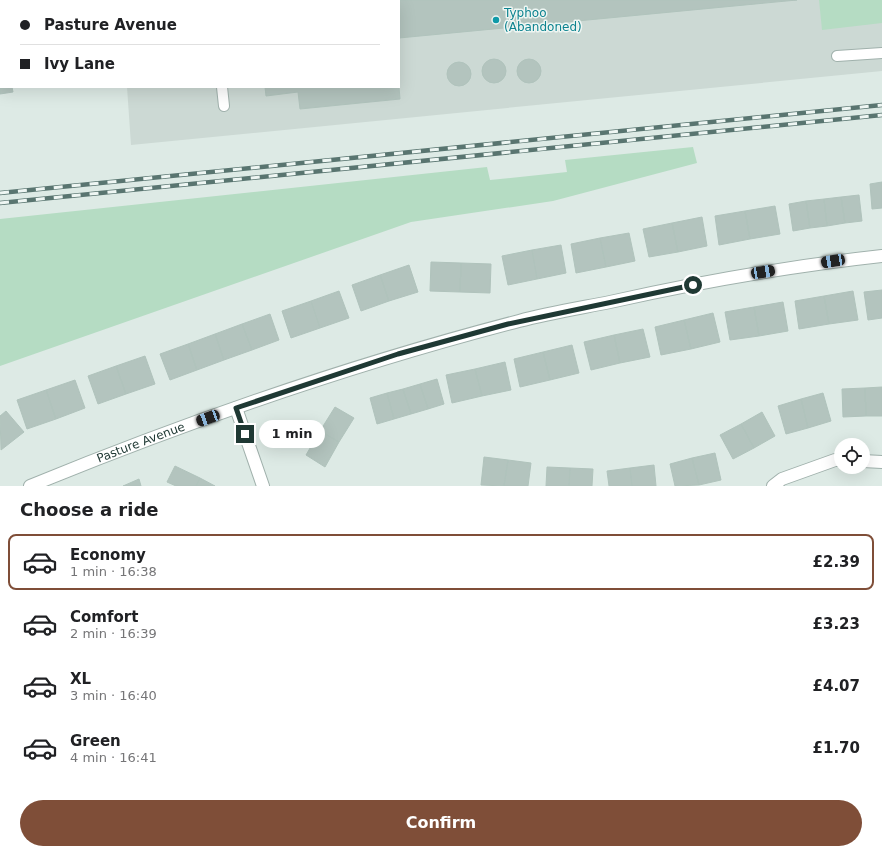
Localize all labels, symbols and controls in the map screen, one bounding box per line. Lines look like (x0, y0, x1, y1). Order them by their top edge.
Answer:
place label: Typhoo (Abandoned) (503, 6, 582, 34)
marker: Typhoo (Abandoned) (491, 15, 501, 25)
text: Pasture Avenue (44, 16, 177, 34)
text: Ivy Lane (44, 55, 115, 73)
car (820, 253, 846, 269)
car (750, 264, 776, 280)
route start (684, 276, 702, 294)
car (195, 408, 221, 428)
street label: Pasture Avenue (95, 420, 187, 466)
callout: 1 min (259, 420, 325, 448)
route end (236, 425, 254, 443)
text: 1 min (272, 426, 312, 441)
map controls (834, 438, 870, 474)
button: locate (834, 438, 870, 474)
text: Choose a ride (20, 499, 159, 520)
icon: car (22, 544, 58, 580)
text: Economy (70, 546, 146, 564)
text: £2.39 (813, 553, 860, 571)
text: 1 min · 16:38 (70, 564, 157, 579)
icon: car (22, 606, 58, 642)
text: Comfort (70, 608, 138, 626)
text: £3.23 (813, 615, 860, 633)
text: 2 min · 16:39 (70, 626, 157, 641)
icon: car (22, 668, 58, 704)
text: XL (70, 670, 91, 688)
text: £4.07 (813, 677, 860, 695)
text: 3 min · 16:40 (70, 688, 157, 703)
icon: car (22, 730, 58, 766)
text: Green (70, 732, 121, 750)
text: £1.70 (813, 739, 860, 757)
text: 4 min · 16:41 (70, 750, 157, 765)
button: Confirm (20, 800, 862, 846)

